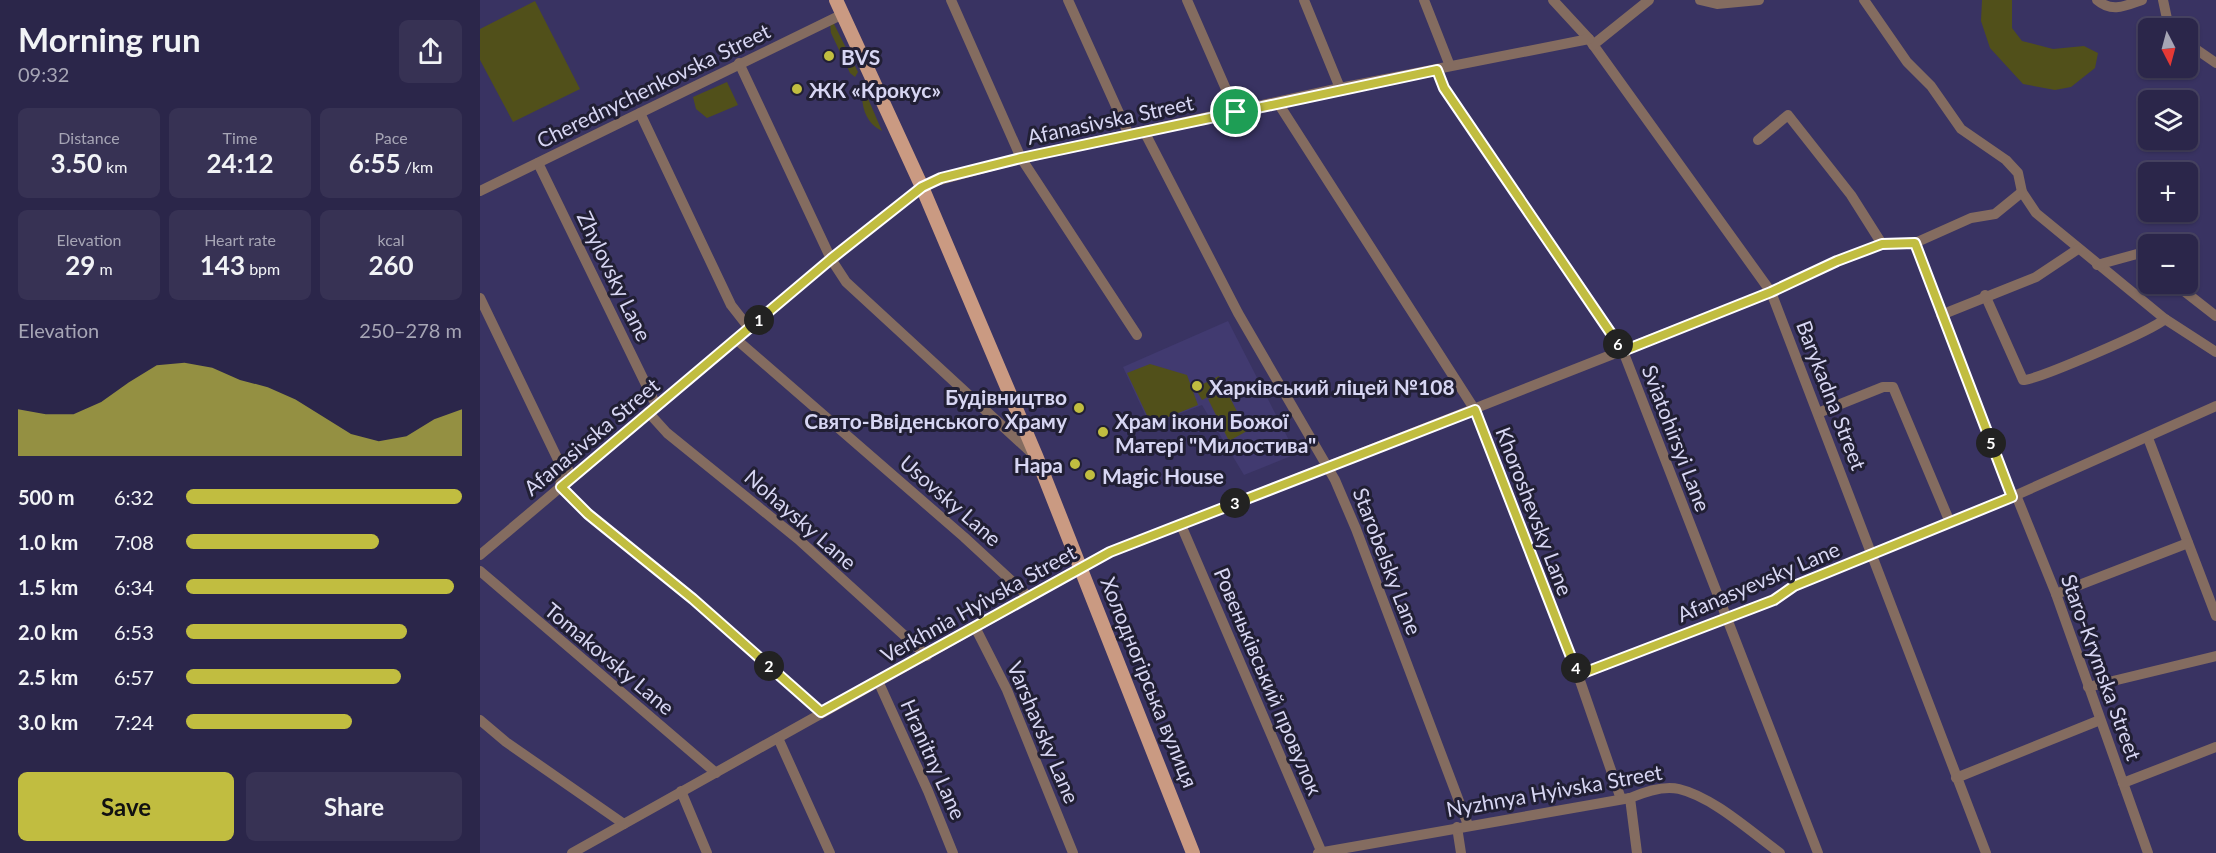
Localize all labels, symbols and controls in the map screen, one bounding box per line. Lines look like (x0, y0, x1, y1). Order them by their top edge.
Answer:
street label: Cherednychenkovska Street (532, 17, 774, 152)
north arrow (2138, 18, 2198, 78)
map controls (2138, 18, 2198, 294)
text: Morning run (18, 19, 201, 59)
button: share (399, 20, 462, 83)
place label: BVS (841, 44, 880, 69)
marker: BVS (822, 49, 836, 63)
text: 09:32 (18, 62, 69, 86)
place label: ЖК «Крокус» (809, 77, 941, 102)
marker: ЖК «Крокус» (790, 82, 804, 96)
pin (1210, 86, 1261, 137)
street label: Afanasivska Street (1025, 89, 1196, 149)
button: layers (2138, 90, 2198, 150)
icon: arrive (1219, 95, 1252, 128)
text: Distance (58, 128, 120, 147)
text: Time (223, 128, 257, 147)
text: Pace (374, 128, 408, 147)
text: 3.50 (51, 147, 102, 179)
text: 24:12 (206, 147, 274, 179)
text: 6:55 (349, 147, 401, 179)
text: km (102, 157, 127, 176)
text: /km (401, 157, 433, 176)
button: + (2138, 162, 2198, 222)
street label: Zhylovsky Lane (573, 207, 657, 345)
text: Elevation (57, 230, 122, 249)
text: Heart rate (204, 230, 276, 249)
text: kcal (377, 230, 405, 249)
button: − (2138, 234, 2198, 294)
text: 29 (65, 249, 95, 281)
text: 143 (200, 249, 245, 281)
text: 260 (368, 249, 414, 281)
text: m (95, 259, 113, 278)
text: bpm (245, 259, 280, 278)
pin: 1 (744, 305, 774, 335)
text: 1 (754, 310, 764, 329)
street label: Barykadna Street (1792, 317, 1872, 474)
text: Elevation (18, 318, 99, 342)
text: 250–278 m (359, 318, 462, 342)
pin: 6 (1603, 329, 1633, 359)
text: 6 (1613, 334, 1623, 353)
street label: Sviatohirsyi Lane (1638, 361, 1716, 515)
street label: Afanasivska Street (518, 372, 664, 500)
place label: Харківський ліцей №108 (1209, 374, 1455, 399)
marker: Харківський ліцей №108 (1190, 379, 1204, 393)
place label: Будівництво Свято-Ввіденського Храму (804, 384, 1068, 433)
marker: Будівництво Свято-Ввіденського Храму (1072, 401, 1086, 415)
place label: Храм ікони Божої Матері "Милостива" (1115, 408, 1316, 457)
street label: Khoroshevsky Lane (1491, 423, 1579, 599)
marker: Храм ікони Божої Матері "Милостива" (1096, 425, 1110, 439)
pin: 5 (1976, 428, 2006, 458)
text: 5 (1986, 433, 1996, 452)
street label: Usovsky Lane (895, 449, 1007, 551)
place label: Нара (1014, 452, 1063, 477)
marker: Нара (1068, 457, 1082, 471)
place label: Magic House (1102, 463, 1224, 488)
street label: Nohaysky Lane (740, 464, 862, 574)
marker: Magic House (1083, 468, 1097, 482)
street label: Starobelsky Lane (1349, 484, 1427, 638)
text: 500 m (18, 485, 74, 509)
text: 6:32 (114, 485, 154, 509)
pin: 3 (1220, 488, 1250, 518)
text: 3 (1230, 493, 1240, 512)
text: 1.0 km (18, 530, 78, 554)
text: 7:08 (114, 530, 154, 554)
street label: Afanasyevsky Lane (1673, 535, 1843, 627)
street label: Verkhnia Hyivska Street (876, 539, 1080, 667)
street label: Ровеньківський провулок (1210, 563, 1328, 799)
street label: Staro-Krymska Street (2057, 570, 2147, 764)
street label: Холодногірська вулиця (1096, 573, 1204, 791)
text: 1.5 km (18, 575, 78, 599)
text: 6:34 (114, 575, 154, 599)
street label: Tomakovsky Lane (540, 597, 680, 719)
text: 2.0 km (18, 620, 78, 644)
text: 6:53 (114, 620, 154, 644)
pin: 2 (754, 651, 784, 681)
pin: 4 (1561, 653, 1591, 683)
text: 2 (764, 656, 774, 675)
street label: Varshavsky Lane (1003, 657, 1085, 807)
text: 4 (1571, 658, 1581, 677)
text: 2.5 km (18, 665, 78, 689)
text: 6:57 (114, 665, 154, 689)
street label: Hranitny Lane (896, 695, 972, 823)
text: 3.0 km (18, 710, 78, 734)
text: 7:24 (114, 710, 154, 734)
street label: Nyzhnya Hyivska Street (1444, 759, 1664, 821)
button: Save (18, 772, 234, 841)
button: Share (246, 772, 462, 841)

